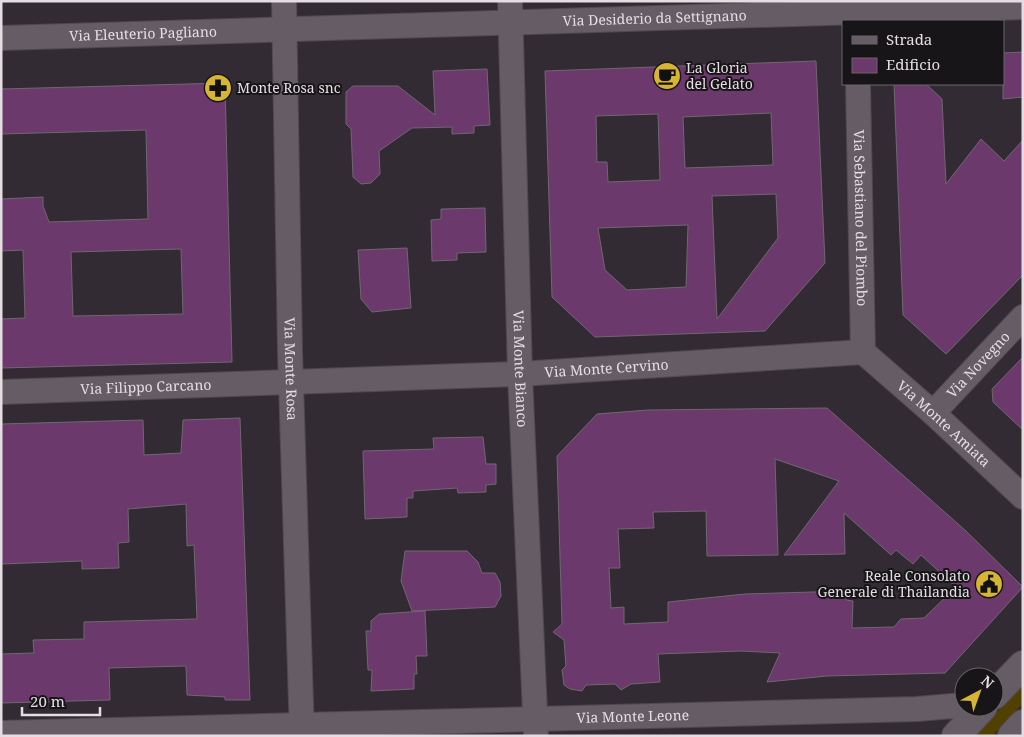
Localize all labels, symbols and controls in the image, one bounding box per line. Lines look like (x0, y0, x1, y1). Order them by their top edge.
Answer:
street label: Via Desiderio da Settignano (562, 5, 747, 30)
legend (842, 20, 1004, 85)
street label: Via Eleuterio Pagliano (69, 21, 217, 45)
text: Strada (886, 29, 932, 49)
text: Edificio (886, 54, 940, 74)
place label: La Gloria del Gelato (686, 58, 753, 93)
cafe icon: La Gloria del Gelato (652, 61, 682, 91)
pharmacy icon: Monte Rosa snc (203, 73, 233, 103)
place label: Monte Rosa snc (237, 78, 341, 97)
street label: Via Sebastiano del Piombo (850, 130, 872, 306)
street label: Via Monte Bianco (509, 310, 532, 428)
street label: Via Monte Rosa (280, 317, 302, 421)
street label: Via Novegno (942, 327, 1014, 402)
street label: Via Monte Cervino (544, 354, 669, 381)
street label: Via Filippo Carcano (80, 375, 212, 398)
street label: Via Monte Amiata (893, 376, 995, 471)
place label: Reale Consolato Generale di Thailandia (818, 566, 970, 601)
public building icon: Reale Consolato Generale di Thailandia (974, 569, 1004, 599)
north arrow (954, 667, 1004, 717)
text: N (977, 671, 998, 693)
scale bar (22, 684, 100, 716)
text: 20 m (30, 691, 65, 711)
street label: Via Monte Leone (576, 705, 689, 727)

